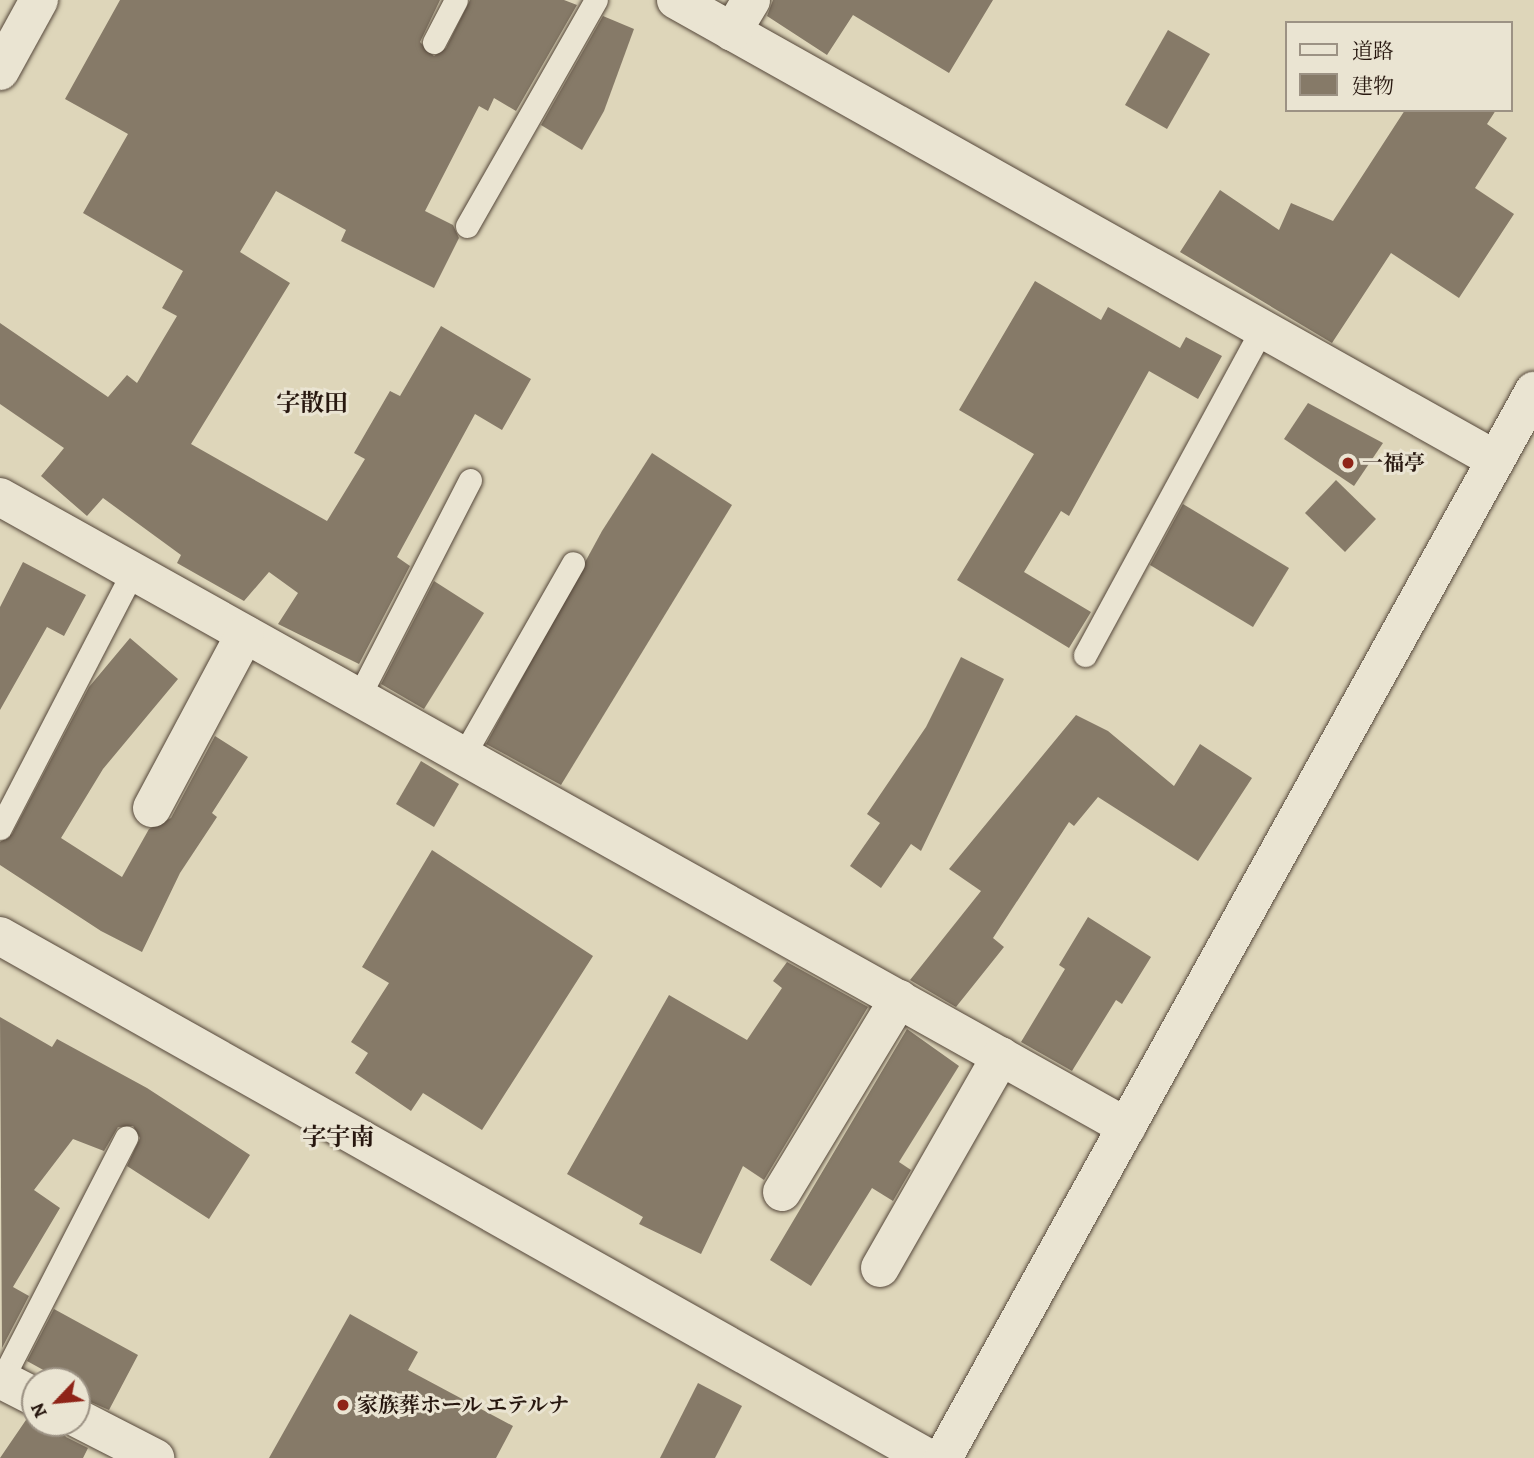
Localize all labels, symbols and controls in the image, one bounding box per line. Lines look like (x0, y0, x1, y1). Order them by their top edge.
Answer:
legend (1286, 21, 1513, 112)
text: 道路 (1352, 37, 1394, 65)
text: 建物 (1352, 72, 1394, 100)
district label: 字散田 (276, 390, 348, 418)
place label: 一福亭 (1362, 450, 1425, 476)
marker: 一福亭 (1340, 455, 1356, 471)
district label: 字宇南 (302, 1124, 374, 1152)
north arrow (21, 1367, 91, 1437)
place label: 家族葬ホール エテルナ (357, 1392, 571, 1418)
marker: 家族葬ホール エテルナ (335, 1397, 351, 1413)
text: N (24, 1398, 54, 1422)

